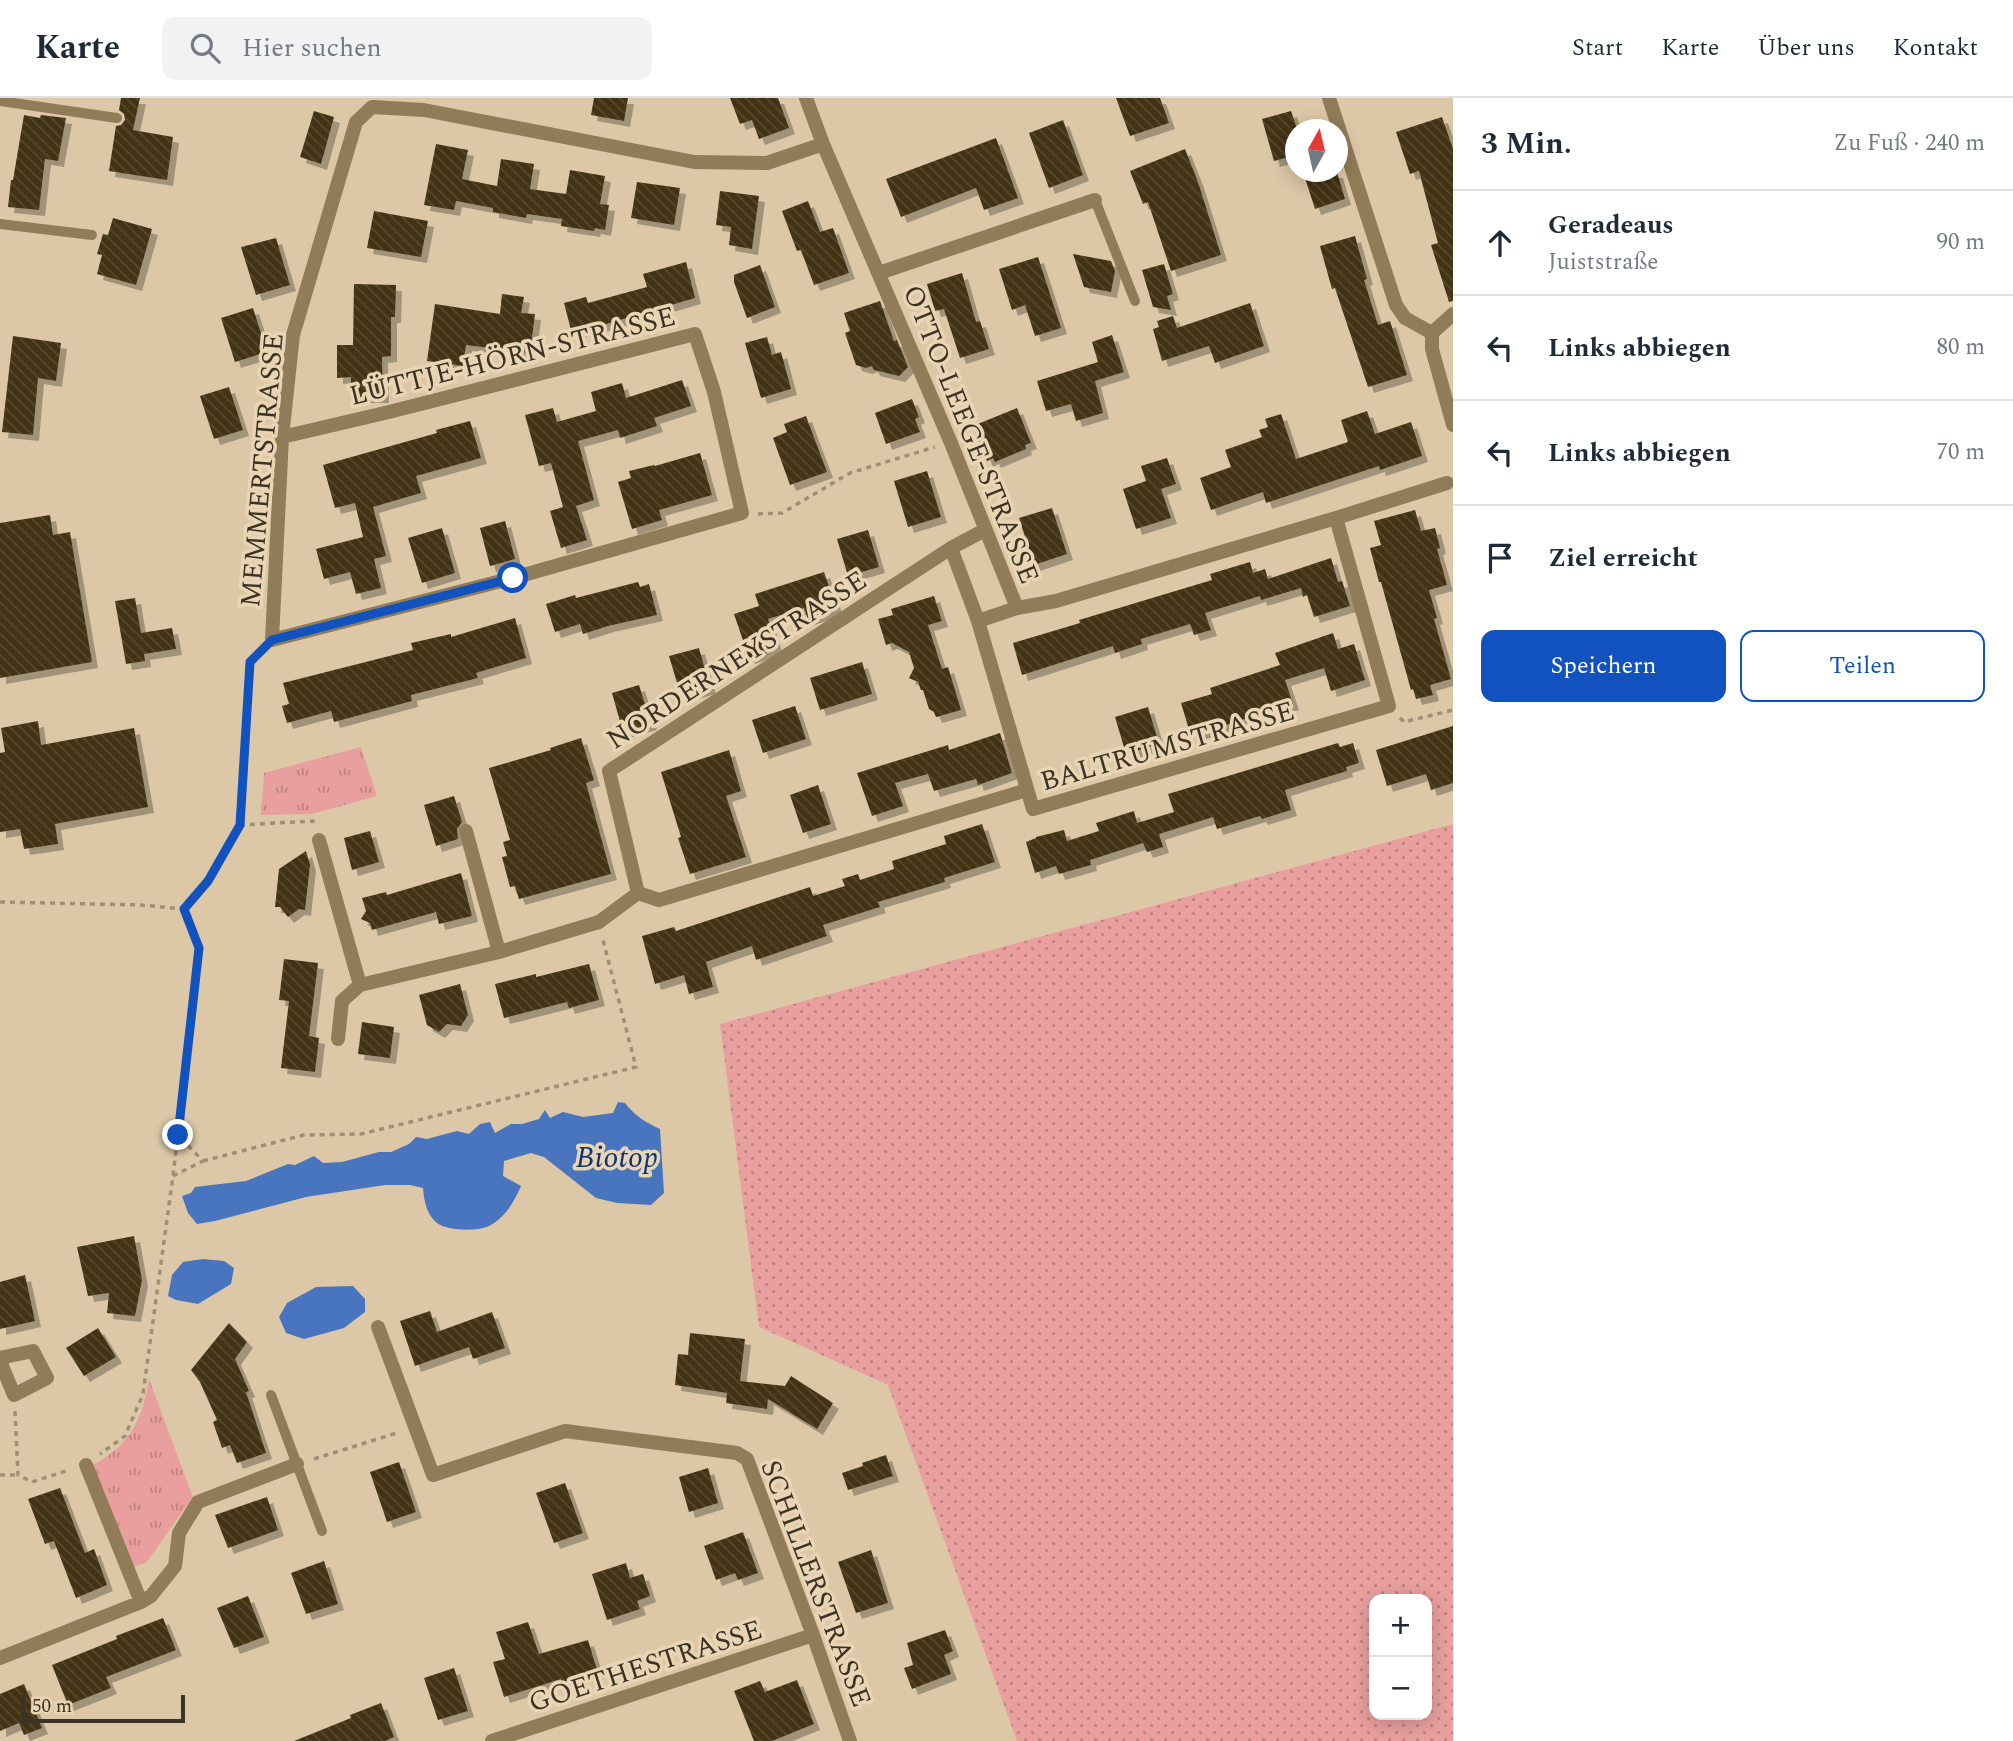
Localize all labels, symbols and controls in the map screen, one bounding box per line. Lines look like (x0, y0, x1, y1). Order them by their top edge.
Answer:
search box (162, 17, 652, 80)
text: Karte (35, 23, 120, 73)
text: Hier suchen (242, 28, 382, 68)
icon: search (186, 29, 224, 67)
text: Start (1572, 30, 1623, 66)
text: Karte (1661, 30, 1719, 66)
text: Über uns (1757, 30, 1855, 66)
text: Kontakt (1893, 30, 1978, 66)
north arrow (1285, 119, 1348, 182)
text: 3 Min. (1481, 121, 1572, 167)
text: Zu Fuß · 240 m (1834, 126, 1985, 161)
text: Geradeaus (1548, 205, 1674, 245)
icon: ahead (1481, 224, 1519, 262)
text: 90 m (1936, 225, 1985, 260)
text: Juiststraße (1548, 245, 1658, 280)
street label: OTTO-LEEGE-STRASSE (891, 279, 1050, 591)
street label: LÜTTJE-HÖRN-STRASSE (345, 295, 680, 418)
text: Links abbiegen (1548, 328, 1731, 368)
icon: left (1481, 329, 1519, 367)
text: 80 m (1936, 330, 1985, 365)
street label: MEMMERTSTRASSE (229, 331, 296, 609)
text: Links abbiegen (1548, 433, 1731, 473)
icon: left (1481, 434, 1519, 472)
text: 70 m (1936, 435, 1985, 470)
text: Ziel erreicht (1548, 538, 1698, 578)
icon: arrive (1481, 539, 1519, 577)
street label: NORDERNEYSTRASSE (598, 560, 876, 761)
route start (497, 562, 528, 593)
button: Speichern (1481, 630, 1726, 702)
button: Teilen (1740, 630, 1985, 702)
street label: BALTRUMSTRASSE (1035, 690, 1300, 803)
route end (162, 1119, 193, 1150)
water label: Biotop (576, 1135, 658, 1181)
street label: SCHILLERSTRASSE (749, 1454, 883, 1713)
map controls (1369, 1594, 1432, 1720)
button: + (1369, 1594, 1432, 1657)
street label: GOETHESTRASSE (523, 1608, 768, 1724)
button: − (1369, 1657, 1432, 1720)
scale bar (21, 1692, 186, 1724)
text: 50 m (32, 1692, 72, 1721)

